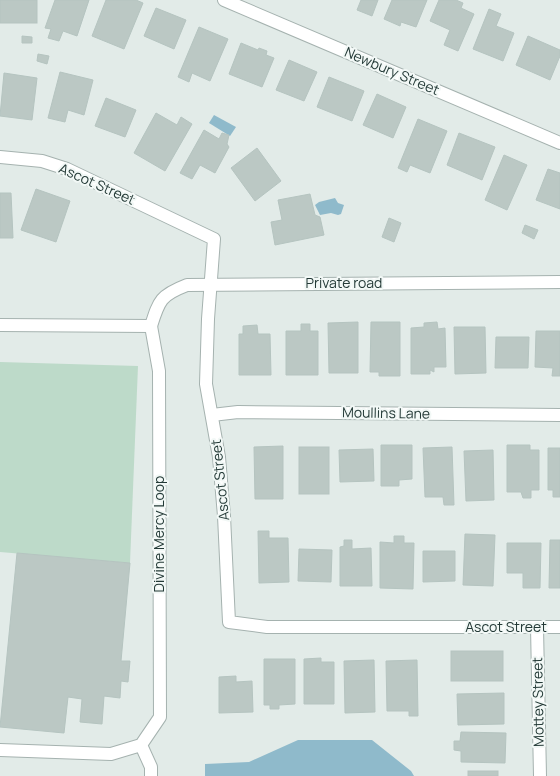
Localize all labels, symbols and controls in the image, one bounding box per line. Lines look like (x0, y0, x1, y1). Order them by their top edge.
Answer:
street label: Newbury Street (342, 42, 443, 99)
street label: Ascot Street (56, 158, 139, 209)
street label: Private road (306, 273, 382, 292)
street label: Moullins Lane (342, 402, 430, 423)
street label: Ascot Street (206, 438, 233, 522)
street label: Divine Mercy Loop (149, 476, 168, 592)
street label: Ascot Street (465, 617, 547, 636)
street label: Mottey Street (527, 657, 548, 747)

